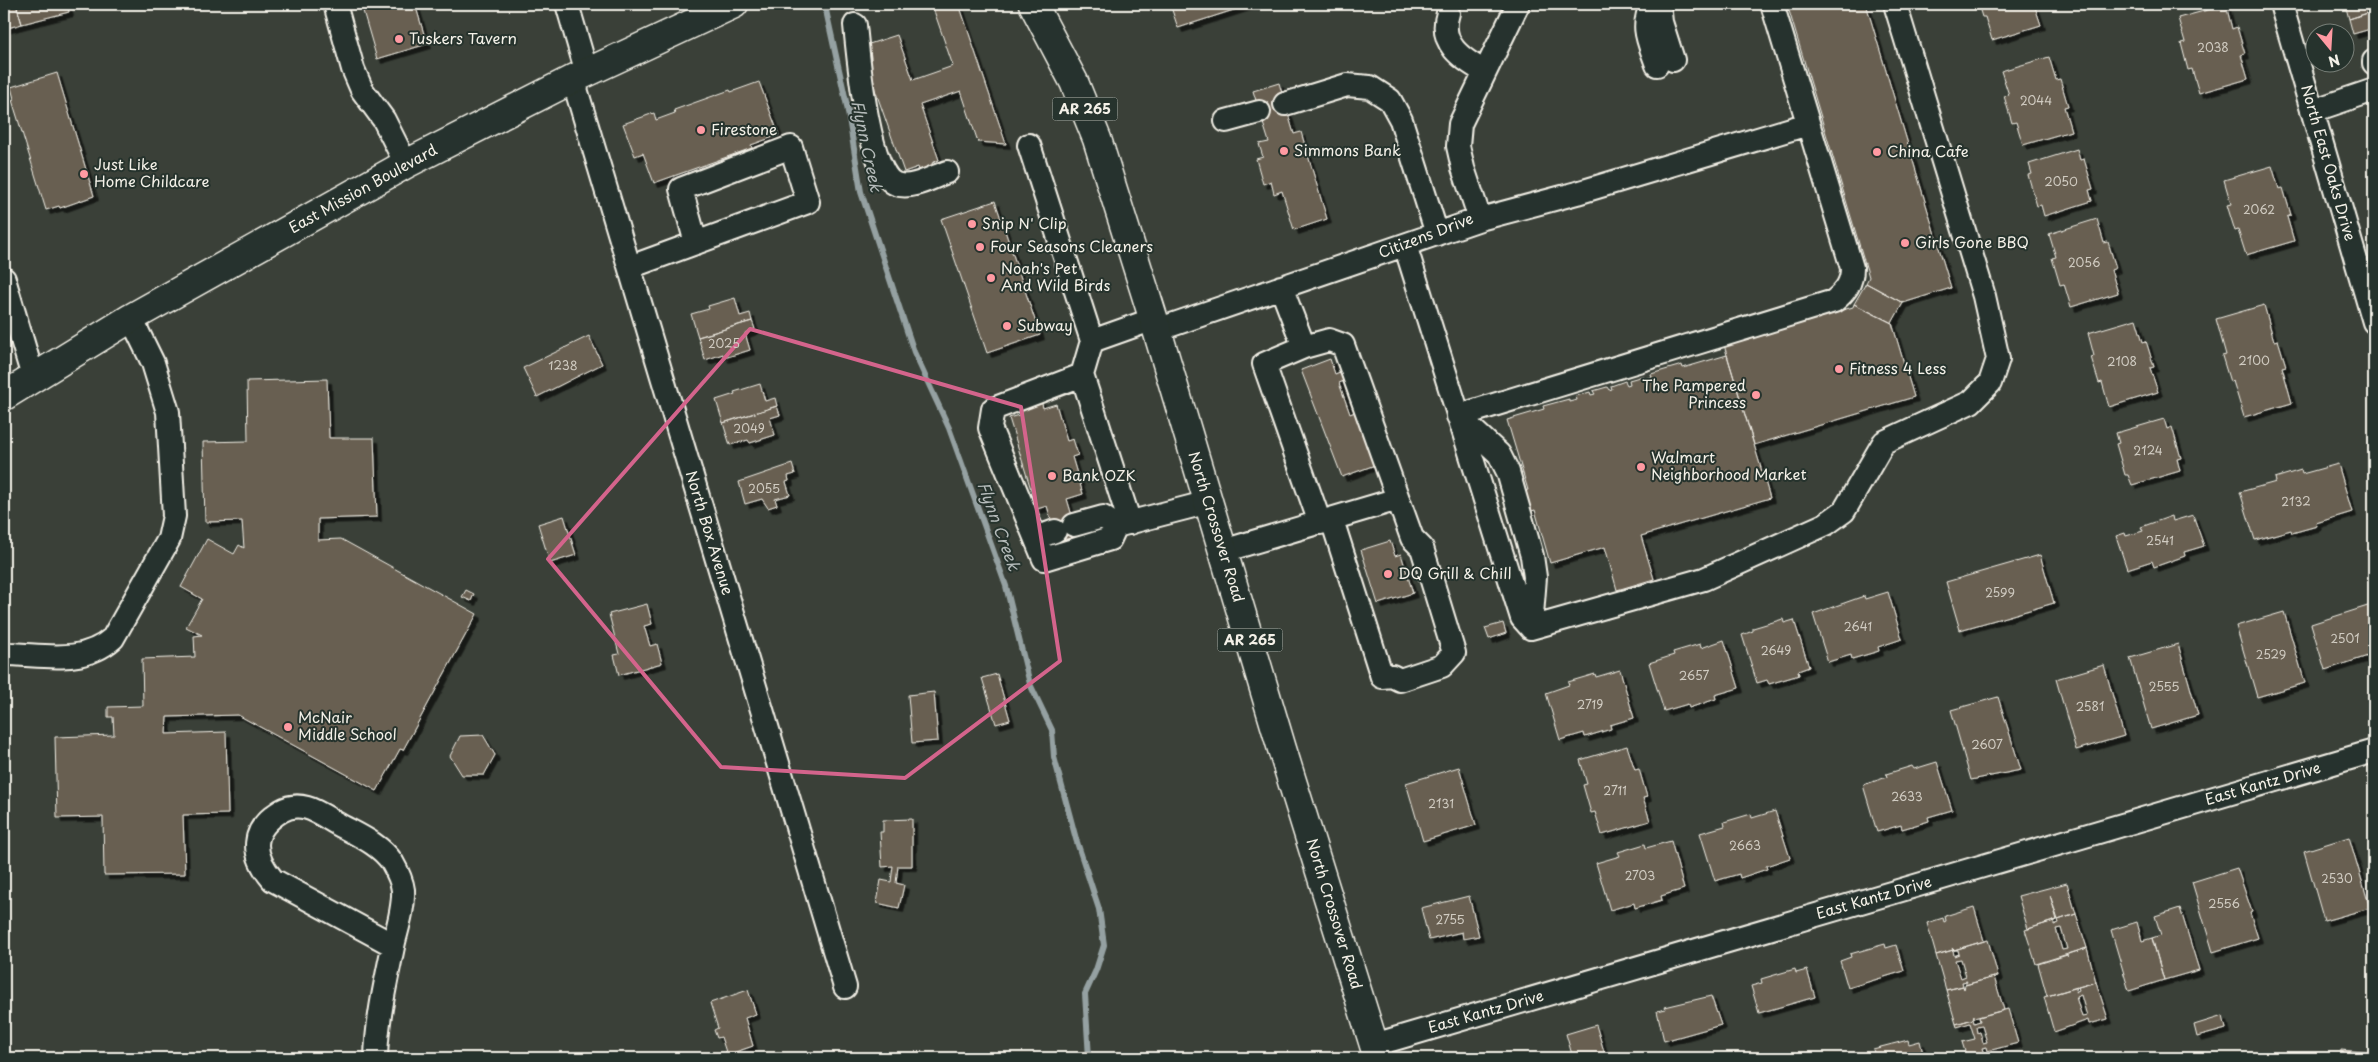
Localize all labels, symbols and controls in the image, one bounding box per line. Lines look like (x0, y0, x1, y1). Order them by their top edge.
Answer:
north arrow (2306, 22, 2356, 72)
place label: Tuskers Tavern (409, 26, 517, 49)
marker: Tuskers Tavern (393, 33, 405, 45)
house number: 2038 (2197, 38, 2229, 56)
text: N (2326, 49, 2343, 73)
street label: North East Oaks Drive (2296, 82, 2363, 243)
house number: 2044 (2020, 91, 2052, 109)
water label: Flynn Creek (847, 98, 890, 195)
road number: AR 265 (1052, 98, 1118, 120)
place label: Firestone (711, 117, 777, 140)
marker: Firestone (695, 124, 707, 136)
street label: East Mission Boulevard (284, 137, 441, 238)
place label: Simmons Bank (1294, 138, 1401, 161)
place label: China Cafe (1887, 139, 1969, 162)
marker: Simmons Bank (1278, 145, 1290, 157)
marker: China Cafe (1871, 146, 1883, 158)
place label: Just Like Home Childcare (94, 152, 210, 192)
marker: Just Like Home Childcare (78, 168, 90, 180)
house number: 2050 (2044, 172, 2078, 190)
house number: 2062 (2243, 200, 2275, 218)
street label: Citizens Drive (1375, 206, 1476, 263)
place label: Snip N' Clip (982, 211, 1067, 234)
marker: Snip N' Clip (966, 218, 978, 230)
place label: Girls Gone BBQ (1915, 230, 2029, 253)
place label: Four Seasons Cleaners (990, 234, 1153, 257)
marker: Girls Gone BBQ (1899, 237, 1911, 249)
marker: Four Seasons Cleaners (974, 241, 986, 253)
house number: 2056 (2068, 253, 2100, 271)
place label: Noah's Pet And Wild Birds (1001, 256, 1111, 296)
marker: Noah's Pet And Wild Birds (985, 272, 997, 284)
place label: Subway (1017, 313, 1073, 336)
marker: Subway (1001, 320, 1013, 332)
house number: 2025 (708, 334, 740, 352)
house number: 2100 (2238, 351, 2270, 369)
house number: 2108 (2107, 352, 2137, 370)
house number: 1238 (548, 356, 578, 374)
place label: Fitness 4 Less (1849, 356, 1946, 379)
marker: Fitness 4 Less (1833, 363, 1845, 375)
place label: The Pampered Princess (1642, 373, 1746, 413)
marker: The Pampered Princess (1750, 389, 1762, 401)
house number: 2049 (733, 419, 765, 437)
house number: 2124 (2133, 441, 2163, 459)
place label: Walmart Neighborhood Market (1651, 445, 1807, 485)
street label: North Crossover Road (1184, 448, 1251, 605)
marker: Walmart Neighborhood Market (1635, 461, 1647, 473)
place label: Bank OZK (1062, 463, 1136, 486)
street label: North Box Avenue (681, 468, 740, 598)
marker: Bank OZK (1046, 470, 1058, 482)
water label: Flynn Creek (973, 478, 1028, 575)
house number: 2055 (748, 479, 780, 497)
house number: 2132 (2281, 492, 2311, 510)
house number: 2541 (2146, 531, 2174, 549)
place label: DQ Grill & Chill (1398, 561, 1512, 584)
marker: DQ Grill & Chill (1382, 568, 1394, 580)
house number: 2599 (1985, 583, 2015, 601)
house number: 2641 (1844, 617, 1872, 635)
road number: AR 265 (1218, 628, 1282, 652)
house number: 2501 (2330, 629, 2360, 647)
house number: 2649 (1761, 641, 1791, 659)
house number: 2529 (2256, 645, 2286, 663)
house number: 2657 (1679, 666, 1709, 684)
house number: 2555 (2148, 677, 2180, 695)
house number: 2719 (1577, 695, 1603, 713)
house number: 2581 (2076, 697, 2104, 715)
place label: McNair Middle School (298, 705, 397, 745)
marker: McNair Middle School (282, 721, 294, 733)
house number: 2607 (1971, 735, 2003, 753)
street label: East Kantz Drive (2202, 755, 2323, 810)
house number: 2711 (1603, 781, 1627, 799)
house number: 2633 (1891, 787, 1923, 805)
house number: 2131 (1428, 794, 1454, 812)
street label: North Crossover Road (1302, 835, 1369, 992)
house number: 2663 (1729, 836, 1761, 854)
house number: 2703 (1625, 866, 1655, 884)
street label: East Kantz Drive (1813, 869, 1934, 924)
house number: 2530 (2321, 869, 2353, 887)
house number: 2556 (2208, 894, 2240, 912)
house number: 2755 (1435, 910, 1465, 928)
street label: East Kantz Drive (1425, 983, 1546, 1038)

